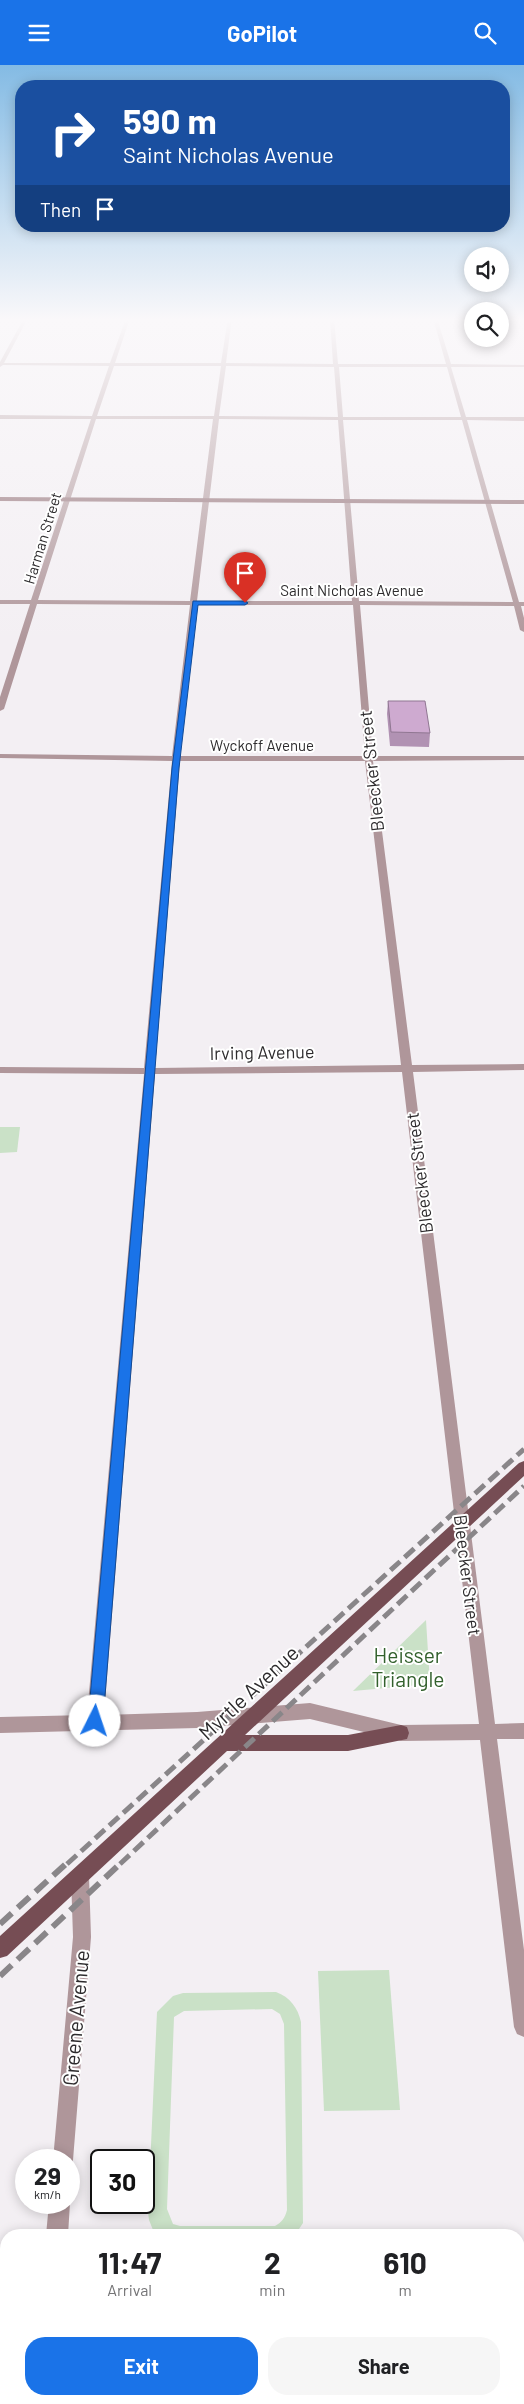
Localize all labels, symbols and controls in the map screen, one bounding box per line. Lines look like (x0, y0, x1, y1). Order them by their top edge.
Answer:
icon: menu (25, 19, 53, 47)
icon: search (471, 19, 499, 47)
text: GoPilot (227, 20, 297, 46)
text: 590 m (123, 99, 217, 141)
icon: right (40, 100, 105, 165)
text: Saint Nicholas Avenue (123, 141, 334, 167)
icon: arrive (91, 195, 119, 223)
text: Then (40, 198, 81, 221)
map controls (464, 247, 509, 347)
button: sound (464, 247, 509, 292)
button: search (464, 302, 509, 347)
street label: Harman Street (19, 490, 65, 586)
pin (224, 552, 266, 603)
icon: arrive (231, 559, 259, 587)
street label: Saint Nicholas Avenue (280, 581, 424, 599)
street label: Bleecker Street (354, 709, 388, 833)
street label: Wyckoff Avenue (210, 736, 314, 754)
street label: Irving Avenue (209, 1040, 315, 1064)
street label: Bleecker Street (401, 1111, 437, 1235)
street label: Bleecker Street (450, 1513, 486, 1637)
street label: Myrtle Avenue (193, 1639, 303, 1745)
park label: Heisser Triangle (371, 1642, 445, 1691)
position arrow (68, 1694, 120, 1746)
street label: Greene Avenue (57, 1949, 93, 2087)
speed limit sign: 30 (90, 2149, 155, 2214)
text: 29 (34, 2160, 61, 2190)
text: km/h (34, 2187, 61, 2201)
text: 11:47 (98, 2244, 161, 2280)
text: 2 (264, 2244, 281, 2280)
text: 610 (383, 2244, 427, 2280)
text: Arrival (107, 2280, 152, 2299)
text: min (259, 2280, 285, 2299)
text: m (399, 2280, 412, 2299)
button: Exit (25, 2337, 258, 2395)
button: Share (268, 2337, 500, 2395)

